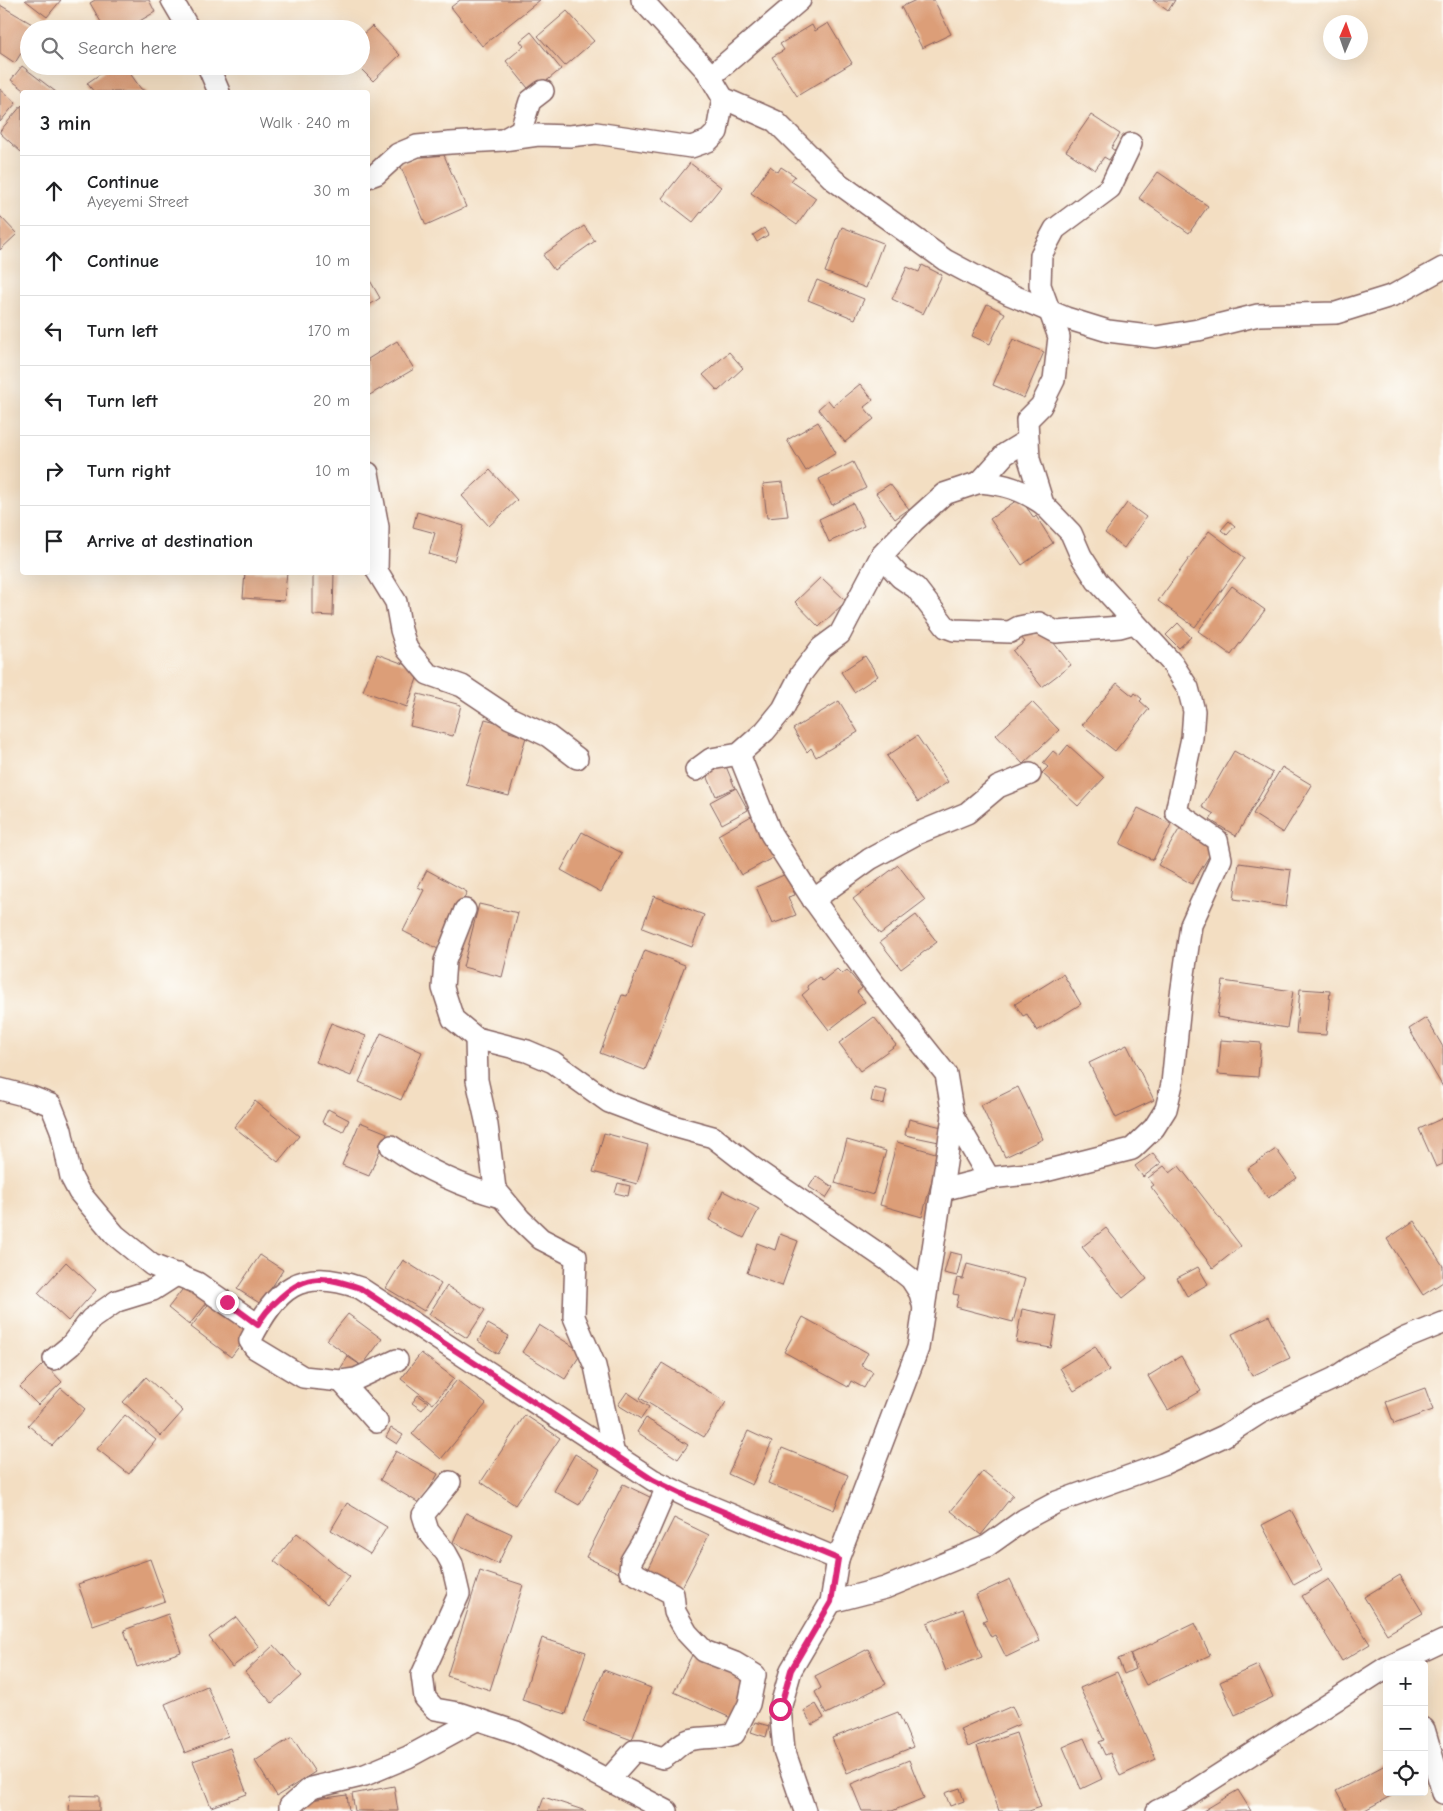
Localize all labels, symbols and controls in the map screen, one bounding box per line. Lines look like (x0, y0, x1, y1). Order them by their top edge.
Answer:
north arrow (1323, 15, 1368, 60)
search box (20, 20, 370, 75)
icon: search (38, 34, 66, 62)
text: Search here (78, 37, 177, 59)
text: 3 min (40, 111, 91, 135)
text: Walk · 240 m (260, 114, 350, 132)
text: Continue (87, 171, 159, 193)
icon: ahead (40, 177, 68, 205)
text: 30 m (314, 182, 350, 200)
text: Ayeyemi Street (87, 193, 188, 211)
icon: ahead (40, 247, 68, 275)
text: Continue (87, 250, 159, 272)
text: 10 m (315, 252, 350, 270)
icon: left (40, 317, 68, 345)
text: Turn left (87, 320, 158, 342)
text: 170 m (308, 322, 350, 340)
icon: left (40, 387, 68, 415)
text: Turn left (87, 390, 158, 412)
text: 20 m (313, 392, 350, 410)
icon: right (40, 457, 68, 485)
text: Turn right (87, 460, 171, 482)
text: 10 m (315, 462, 350, 480)
icon: arrive (40, 527, 68, 555)
text: Arrive at destination (87, 530, 253, 552)
route end (216, 1291, 239, 1314)
map controls (1383, 1661, 1428, 1796)
button: + (1383, 1661, 1428, 1706)
route start (769, 1698, 792, 1721)
button: − (1383, 1706, 1428, 1751)
button: locate (1383, 1751, 1428, 1796)

